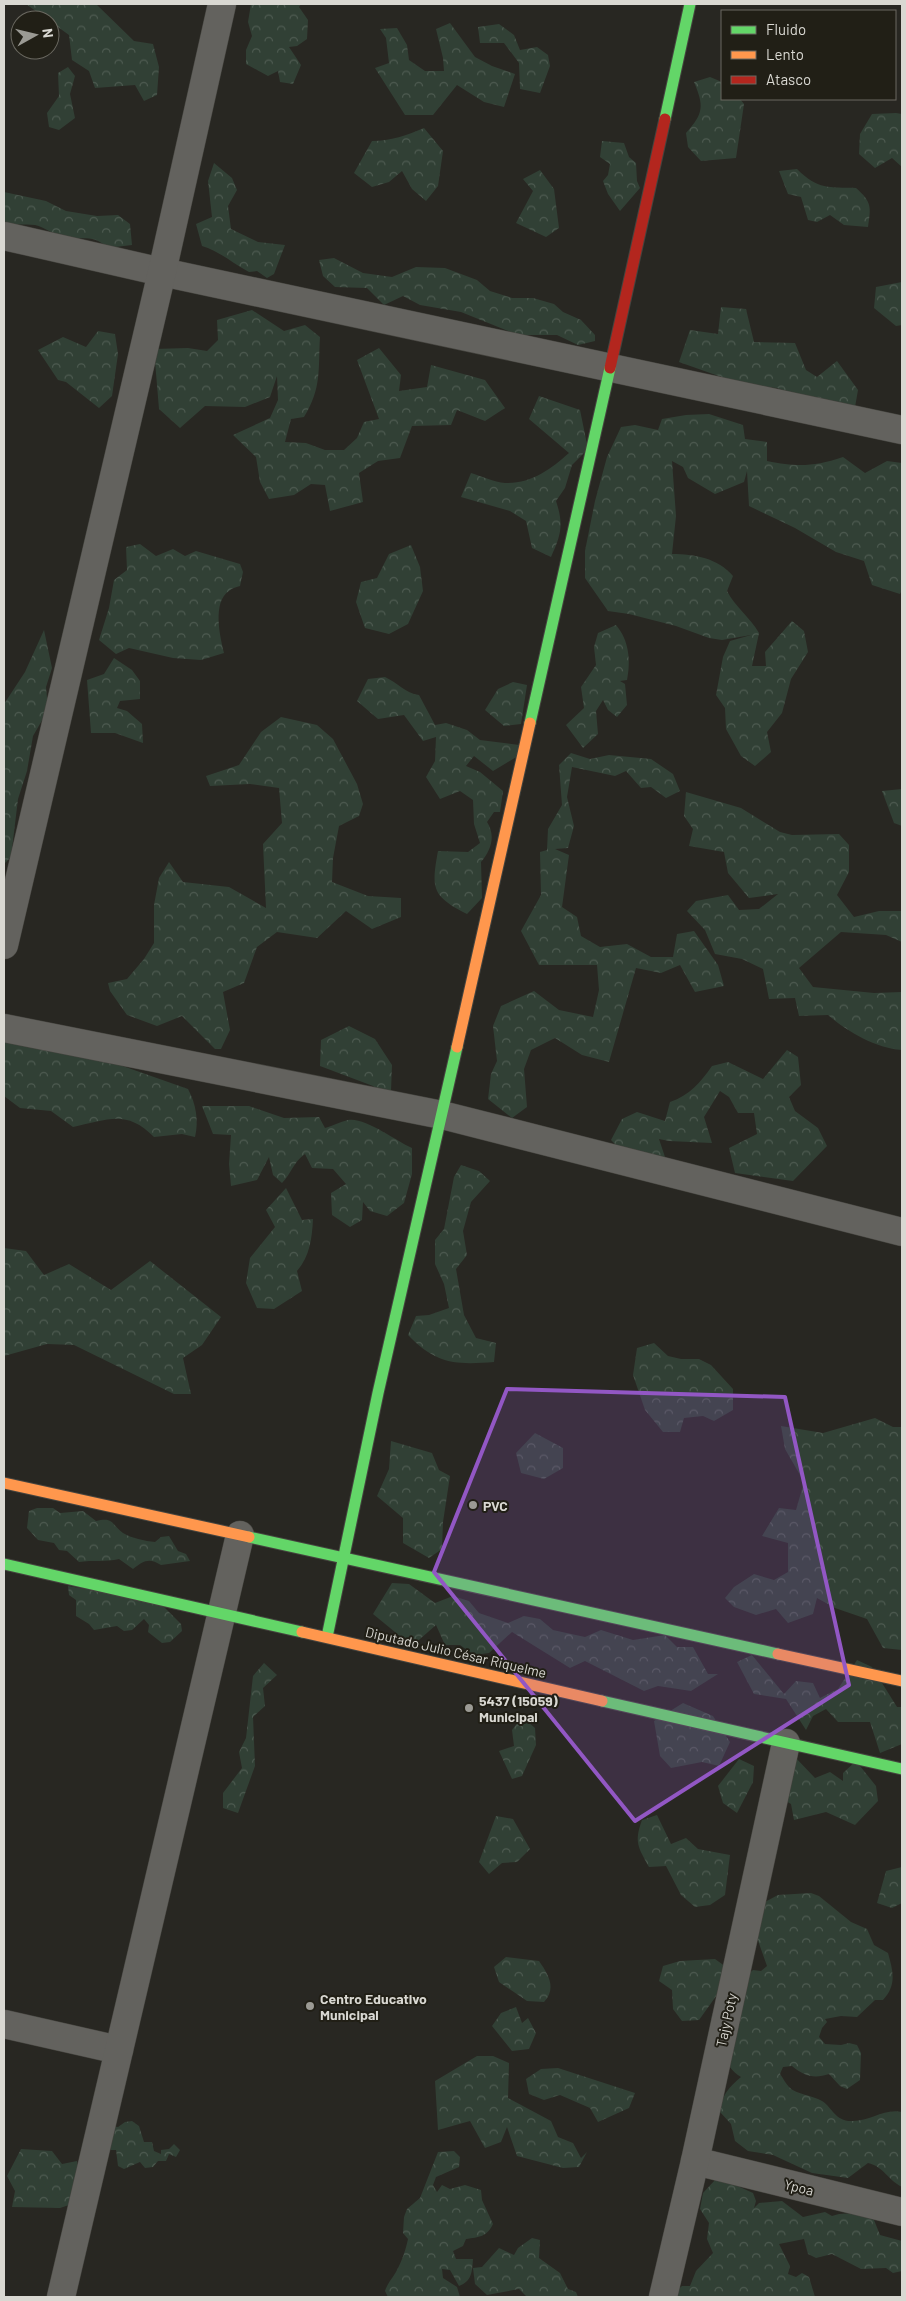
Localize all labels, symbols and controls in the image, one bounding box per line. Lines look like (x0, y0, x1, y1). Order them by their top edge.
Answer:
north arrow (10, 10, 60, 60)
legend (721, 10, 896, 100)
text: Fluido (766, 20, 806, 38)
text: N (39, 27, 57, 39)
text: Lento (766, 45, 804, 63)
text: Atasco (766, 70, 811, 88)
place label: PVC (483, 1497, 508, 1514)
marker: PVC (467, 1499, 479, 1511)
street label: Diputado Julio César Riquelme (364, 1623, 548, 1681)
place label: 5437 (15059) Municipal (479, 1692, 558, 1725)
marker: 5437 (15059) Municipal (463, 1702, 475, 1714)
place label: Centro Educativo Municipal (320, 1990, 427, 2023)
street label: Tajy Poty (712, 1991, 740, 2049)
marker: Centro Educativo Municipal (304, 2000, 316, 2012)
street label: Ypoa (783, 2175, 815, 2199)

